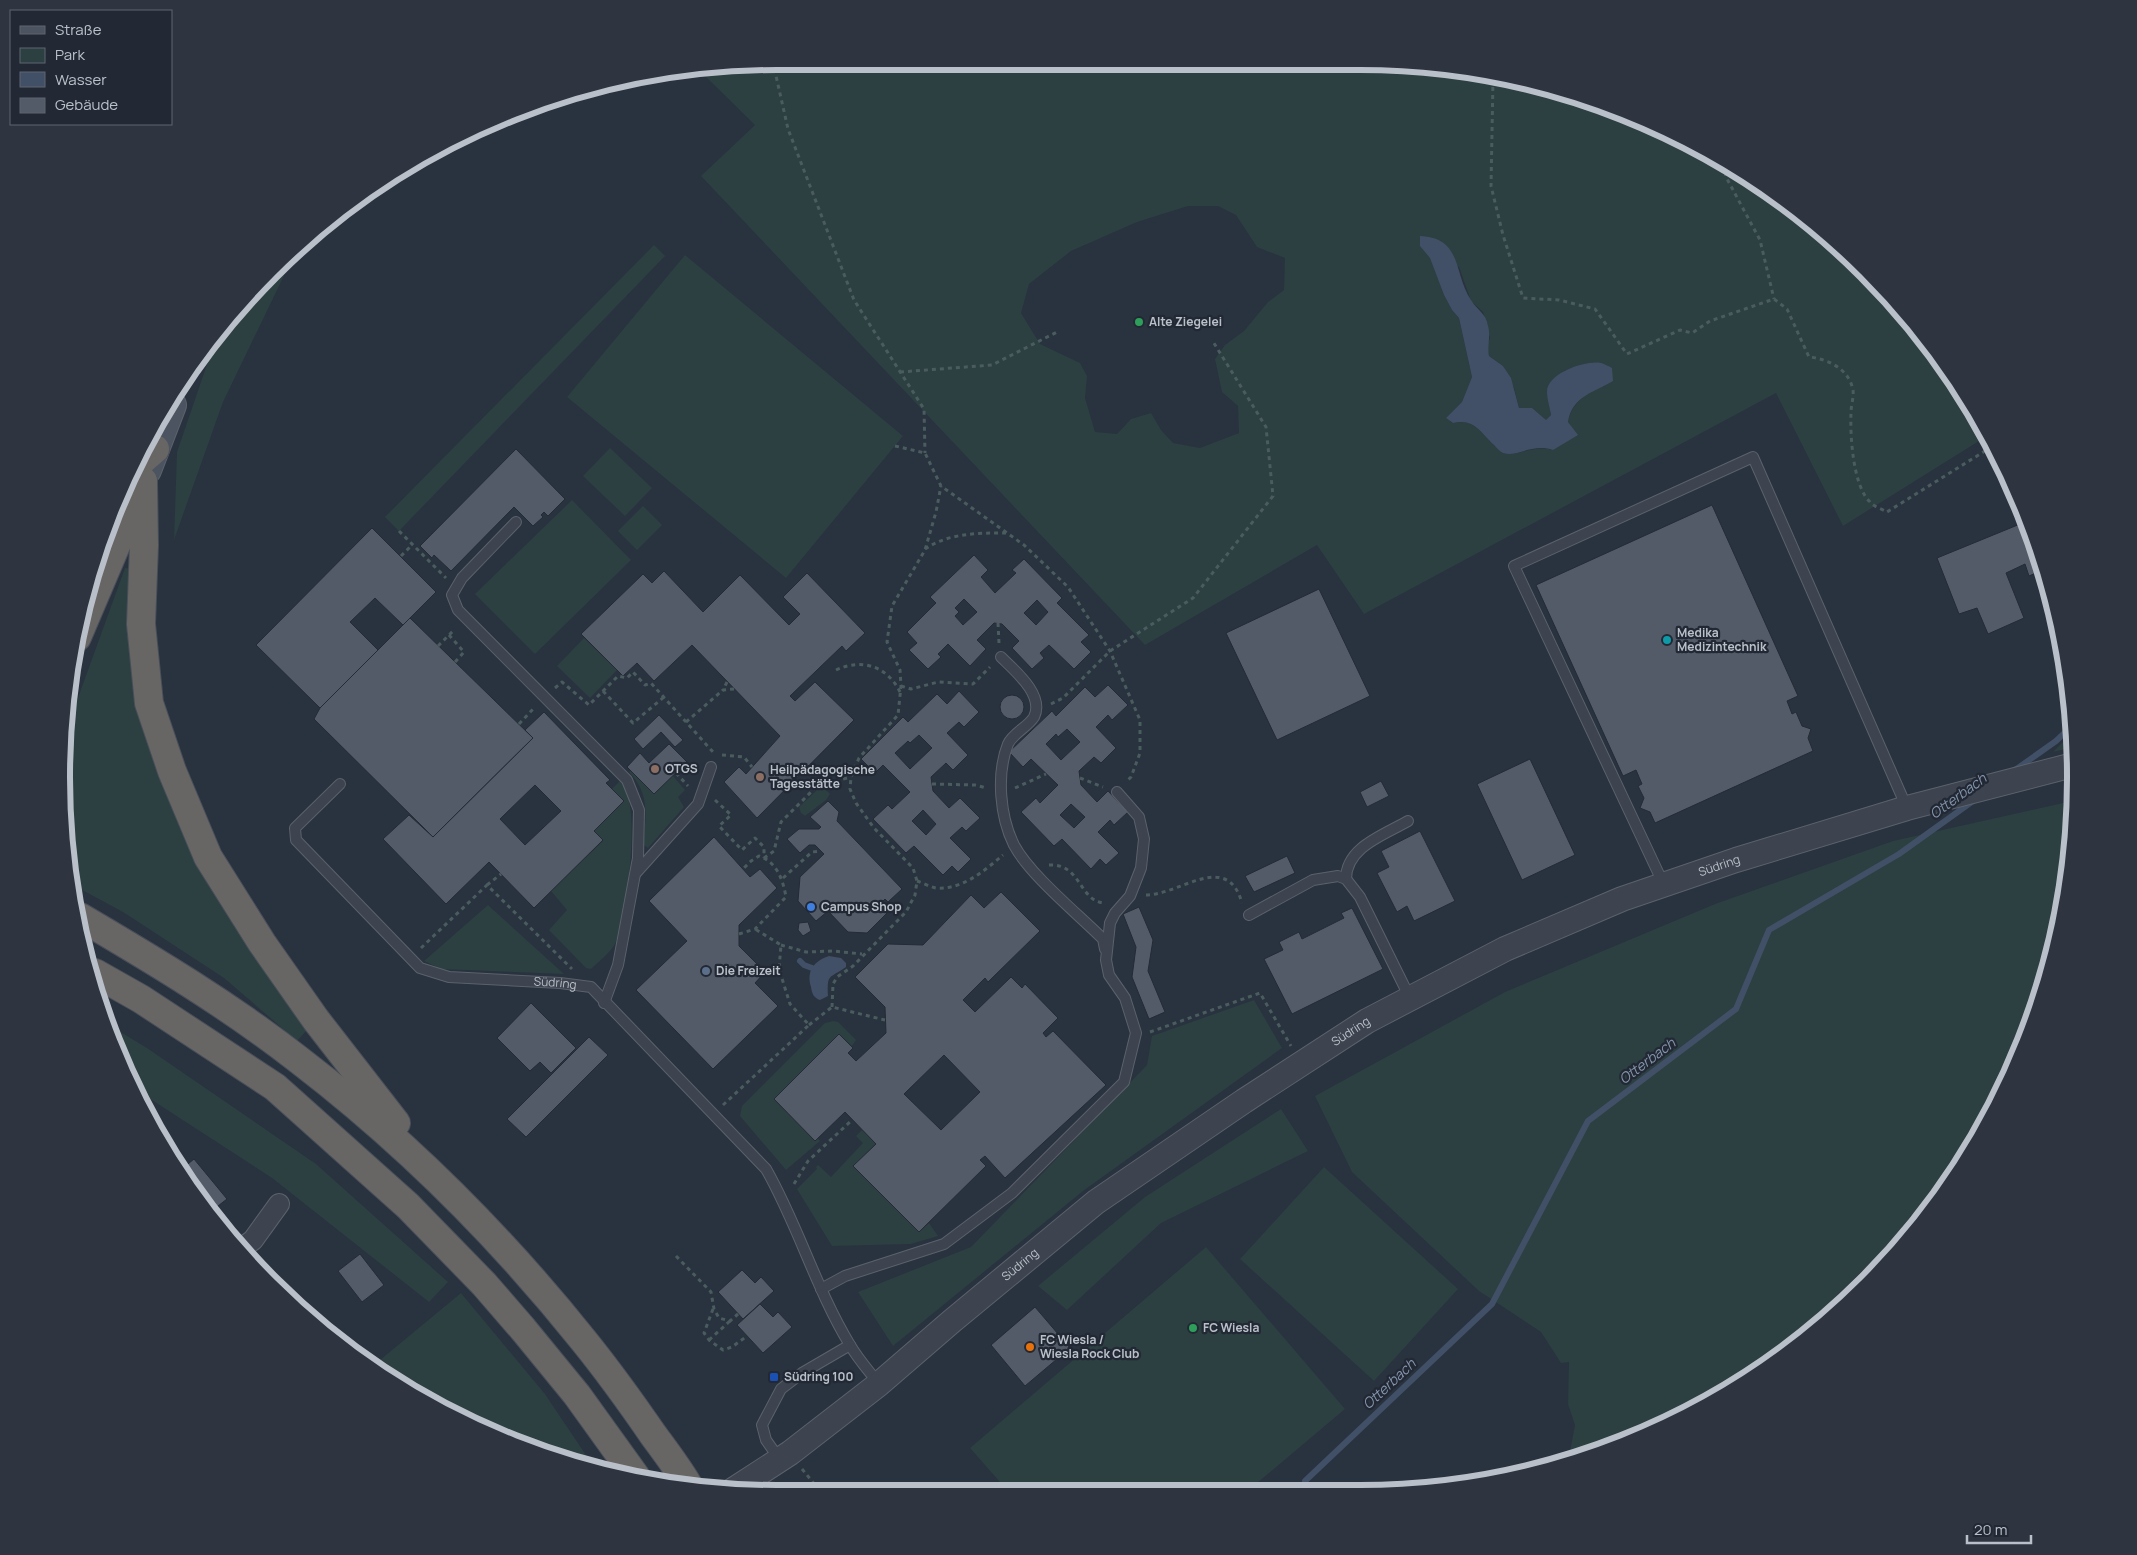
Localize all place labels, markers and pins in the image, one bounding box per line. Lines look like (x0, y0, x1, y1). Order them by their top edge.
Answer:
place label: Alte Ziegelei (1149, 313, 1222, 330)
marker: Alte Ziegelei (1133, 316, 1145, 328)
place label: Medika Medizintechnik (1677, 624, 1767, 655)
marker: Medika Medizintechnik (1661, 634, 1673, 646)
place label: OTGS (665, 760, 698, 777)
place label: Heilpädagogische Tagesstätte (770, 761, 875, 792)
marker: OTGS (649, 763, 661, 775)
marker: Heilpädagogische Tagesstätte (754, 771, 766, 783)
place label: Campus Shop (821, 898, 902, 915)
marker: Campus Shop (805, 901, 817, 913)
place label: Die Freizeit (716, 962, 781, 979)
marker: Die Freizeit (700, 965, 712, 977)
place label: FC Wiesla (1203, 1319, 1259, 1336)
marker: FC Wiesla (1187, 1322, 1199, 1334)
place label: FC Wiesla / Wiesla Rock Club (1040, 1331, 1139, 1362)
marker: FC Wiesla / Wiesla Rock Club (1024, 1341, 1036, 1353)
place label: Südring 100 (784, 1368, 853, 1385)
marker: Südring 100 (768, 1371, 780, 1383)

